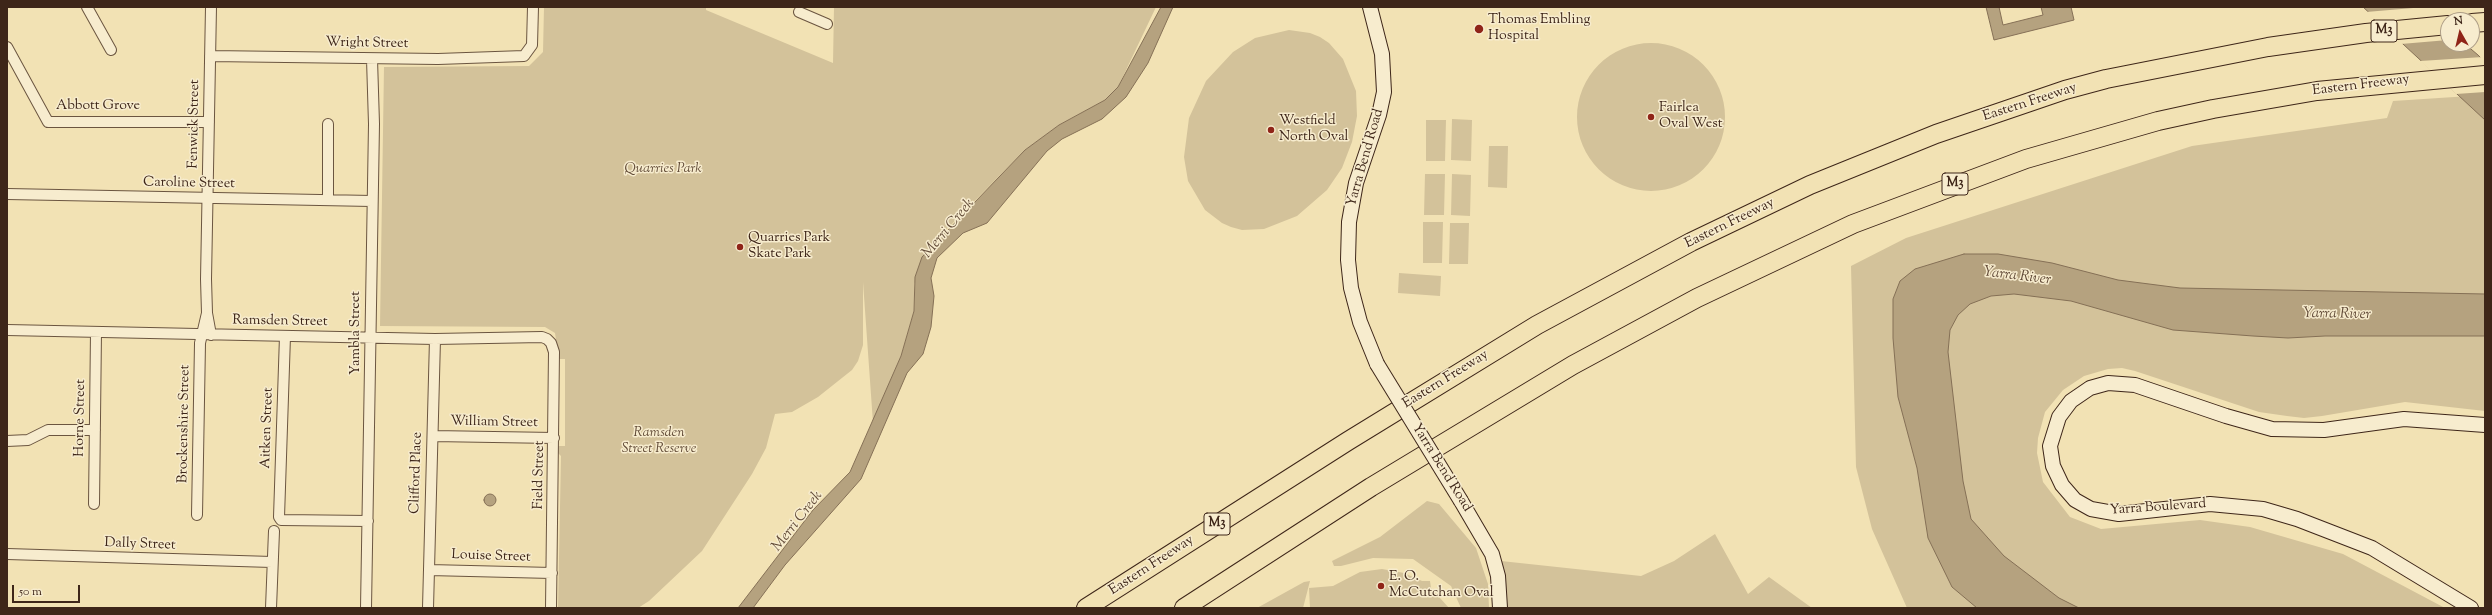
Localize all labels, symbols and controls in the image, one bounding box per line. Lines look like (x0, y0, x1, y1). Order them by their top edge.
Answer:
north arrow (2440, 12, 2480, 52)
place label: Thomas Embling Hospital (1488, 13, 1590, 46)
text: N (2453, 13, 2464, 30)
road number: M3 (2371, 20, 2397, 42)
marker: Thomas Embling Hospital (1473, 23, 1485, 35)
street label: Wright Street (326, 35, 408, 53)
street label: Eastern Freeway (2312, 72, 2410, 100)
street label: Fenwick Street (186, 79, 204, 169)
street label: Eastern Freeway (1981, 80, 2079, 126)
street label: Abbott Grove (56, 99, 140, 115)
place label: Fairlea Oval West (1659, 101, 1723, 134)
street label: Yarra Bend Road (1344, 107, 1388, 209)
marker: Fairlea Oval West (1646, 112, 1656, 122)
place label: Westfield North Oval (1279, 114, 1348, 146)
marker: Westfield North Oval (1266, 125, 1276, 135)
park label: Quarries Park (624, 162, 702, 178)
road number: M3 (1942, 173, 1968, 195)
street label: Caroline Street (143, 175, 235, 193)
street label: Eastern Freeway (1682, 195, 1778, 253)
water label: Merri Creek (919, 196, 979, 262)
place label: Quarries Park Skate Park (748, 231, 830, 264)
marker: Quarries Park Skate Park (735, 242, 745, 252)
water label: Yarra River (1982, 264, 2052, 290)
street label: Yambla Street (349, 291, 365, 375)
water label: Yarra River (2303, 305, 2371, 325)
street label: Ramsden Street (232, 313, 328, 331)
street label: Eastern Freeway (1400, 347, 1492, 413)
street label: Brockenshire Street (176, 365, 194, 483)
street label: Horne Street (72, 379, 90, 457)
street label: Aitken Street (258, 387, 278, 469)
street label: William Street (450, 414, 538, 432)
street label: Yarra Bend Road (1407, 421, 1475, 515)
park label: Ramsden Street Reserve (622, 426, 696, 458)
street label: Clifford Place (407, 432, 427, 514)
street label: Field Street (531, 441, 549, 509)
water label: Merri Creek (769, 488, 827, 556)
street label: Yarra Boulevard (2109, 496, 2207, 520)
road number: M3 (1204, 513, 1230, 535)
street label: Eastern Freeway (1107, 532, 1197, 600)
street label: Dally Street (104, 535, 176, 555)
street label: Louise Street (451, 547, 531, 567)
place label: E. O. McCutchan Oval (1389, 570, 1494, 602)
scale bar (14, 577, 82, 603)
marker: E. O. McCutchan Oval (1376, 581, 1386, 591)
text: 50 m (19, 583, 42, 601)

